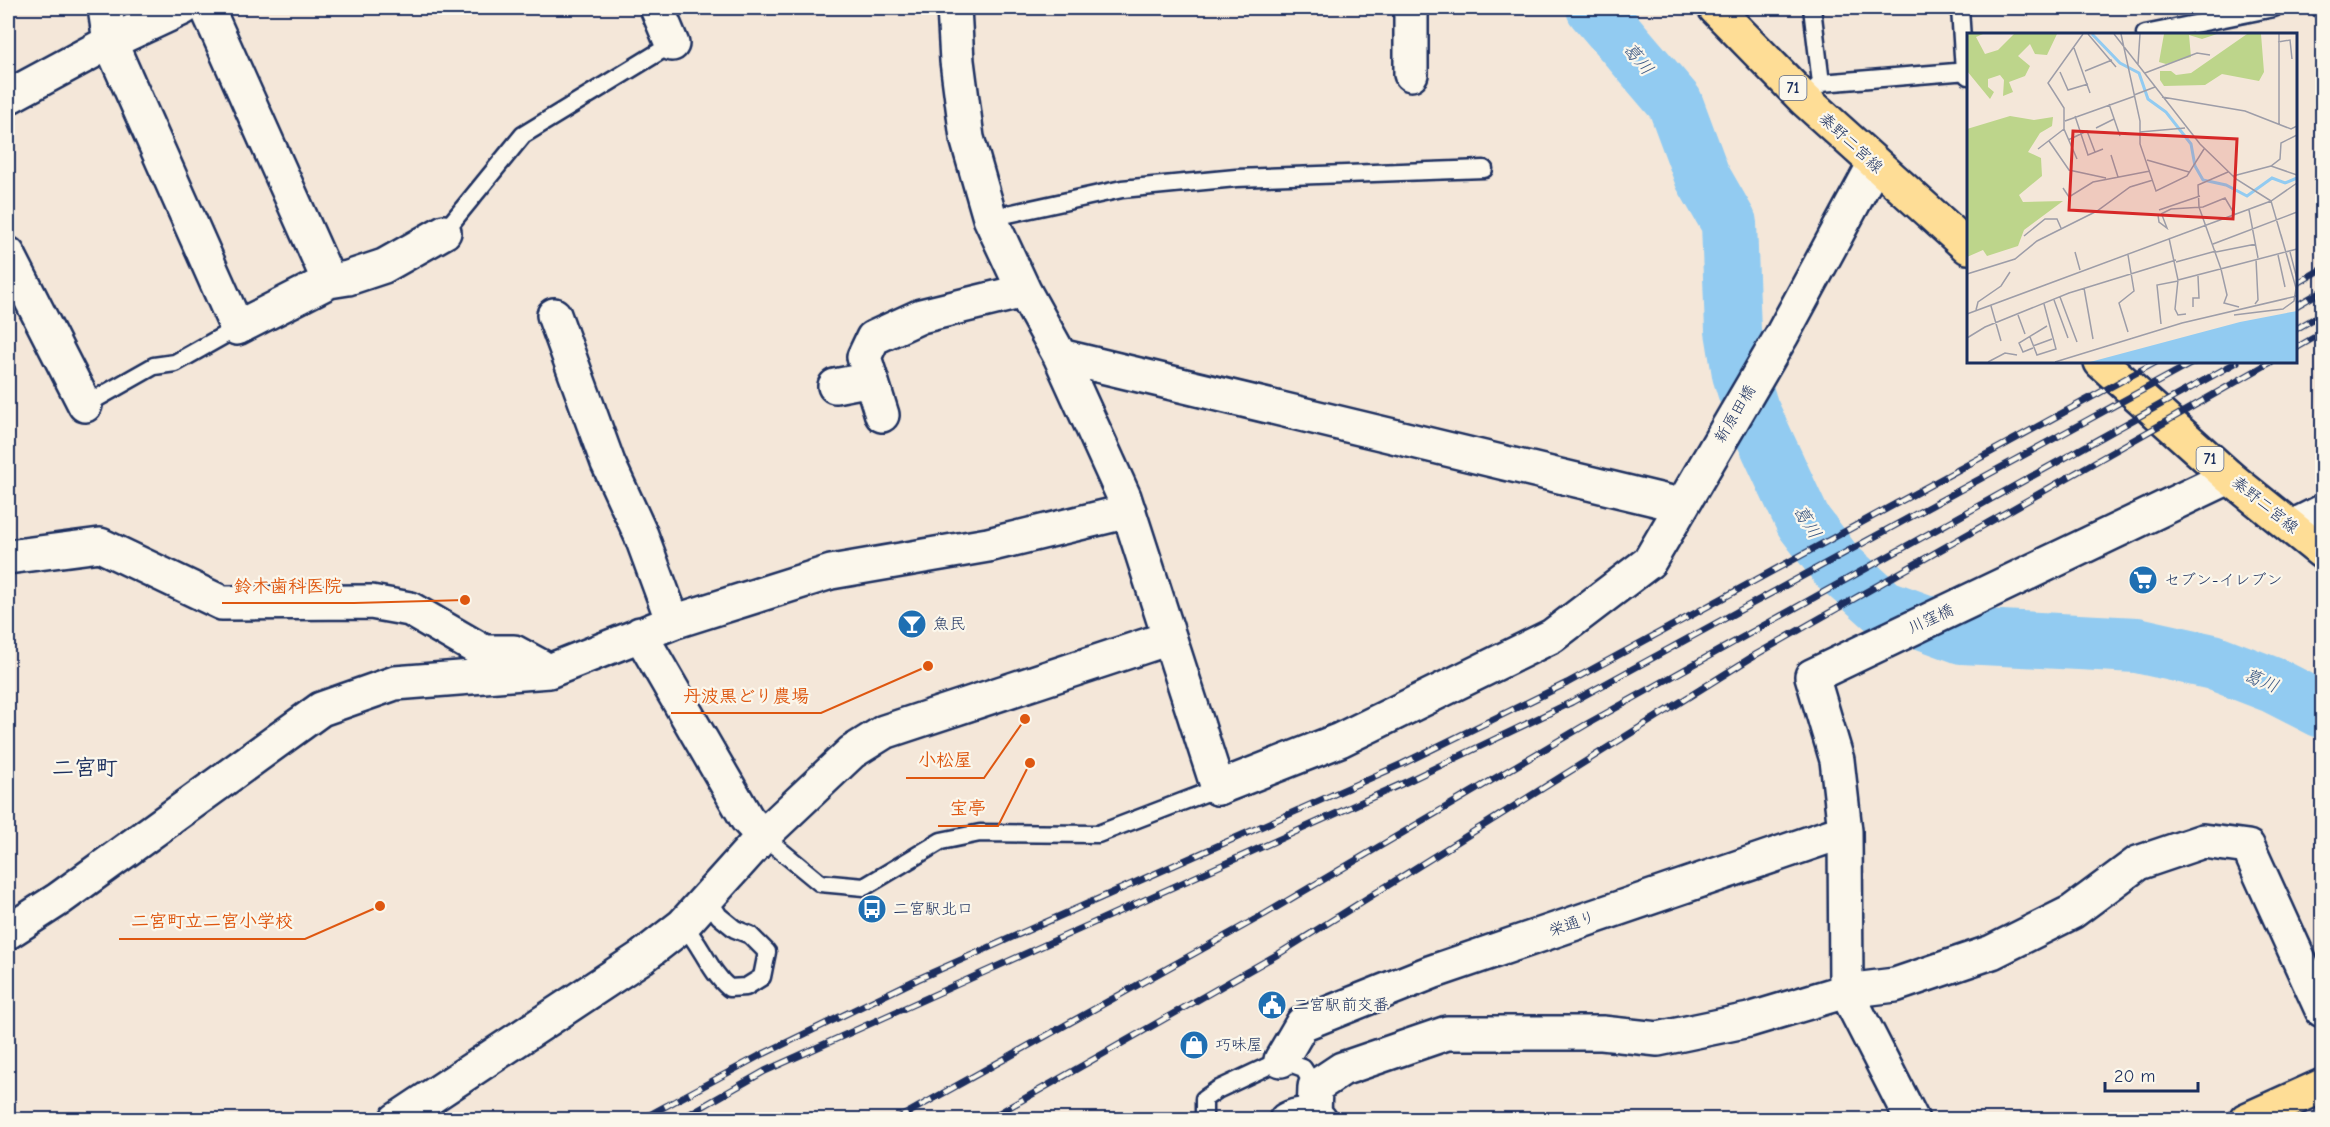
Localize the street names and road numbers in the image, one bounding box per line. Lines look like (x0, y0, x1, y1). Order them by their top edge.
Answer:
road number: 71 (1780, 76, 1806, 100)
street label: 秦野二宮線 (1816, 109, 1886, 177)
street label: 新原田橋 (1711, 382, 1759, 446)
road number: 71 (2196, 447, 2224, 471)
street label: 秦野二宮線 (2228, 473, 2302, 537)
street label: 川窪橋 (1905, 601, 1957, 637)
street label: 栄通り (1546, 908, 1598, 940)

